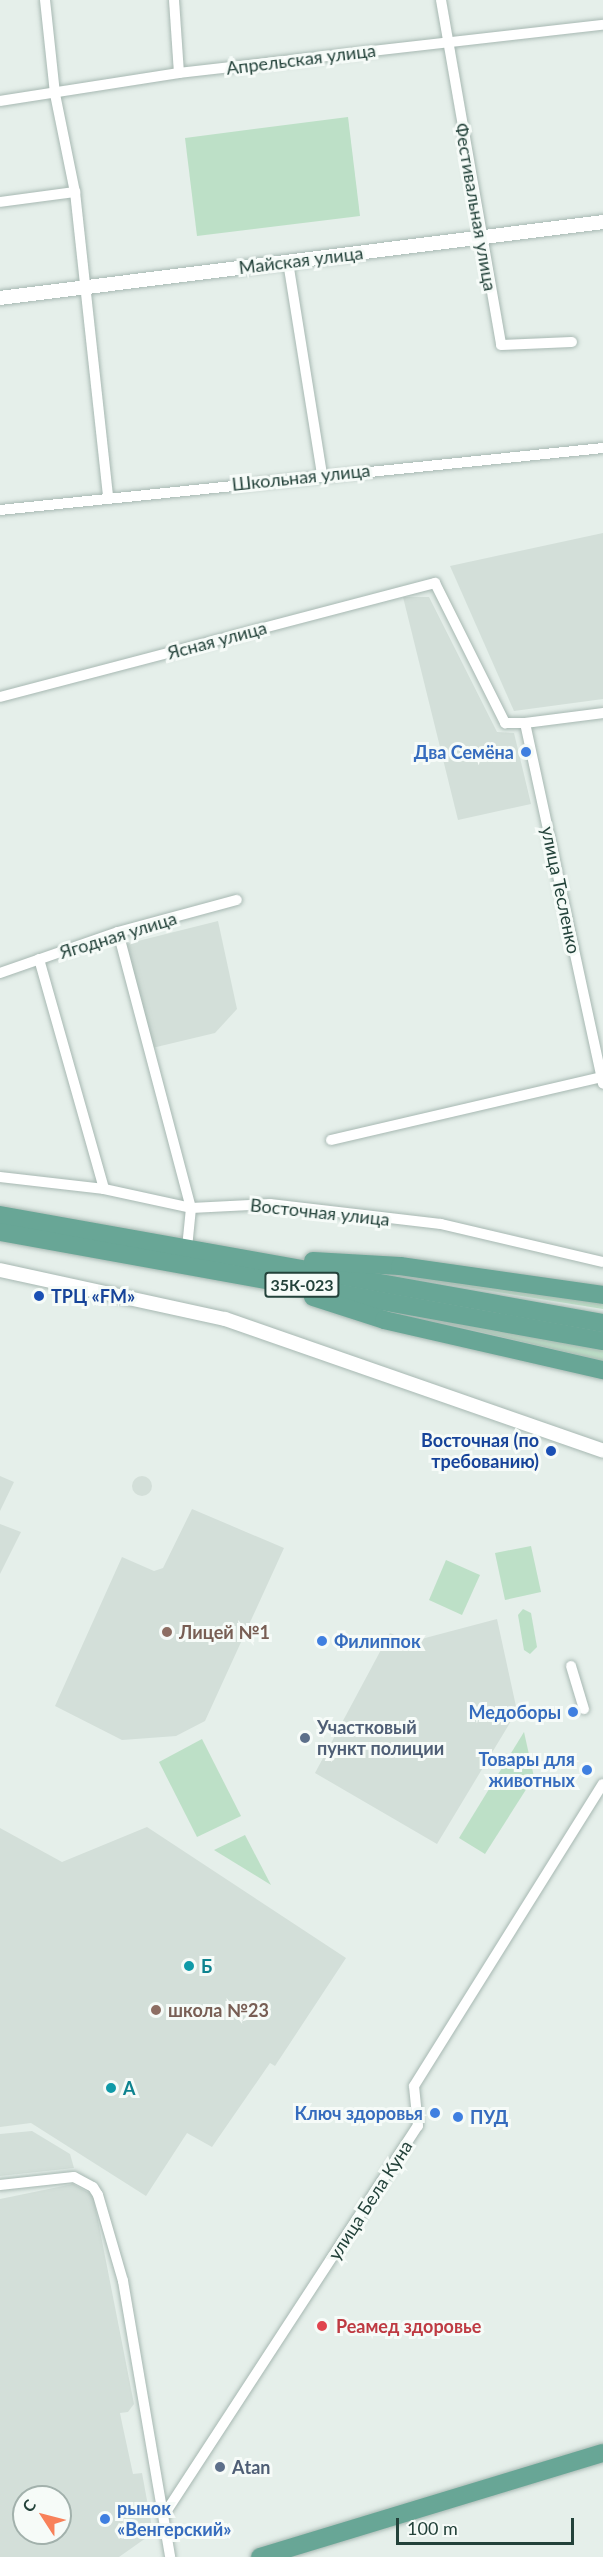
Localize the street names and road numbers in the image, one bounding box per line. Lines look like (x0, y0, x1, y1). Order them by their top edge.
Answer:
street label: Апрельская улица (225, 39, 377, 79)
street label: Фестивальная улица (451, 121, 501, 293)
street label: Майская улица (238, 242, 364, 278)
street label: Школьная улица (231, 459, 371, 495)
street label: Ясная улица (165, 616, 269, 664)
street label: улица Тесленко (537, 824, 585, 956)
street label: Ягодная улица (57, 907, 179, 963)
street label: Восточная улица (249, 1194, 391, 1230)
road number: 35К-023 (263, 1272, 341, 1298)
street label: улица Бела Куна (323, 2136, 417, 2264)

